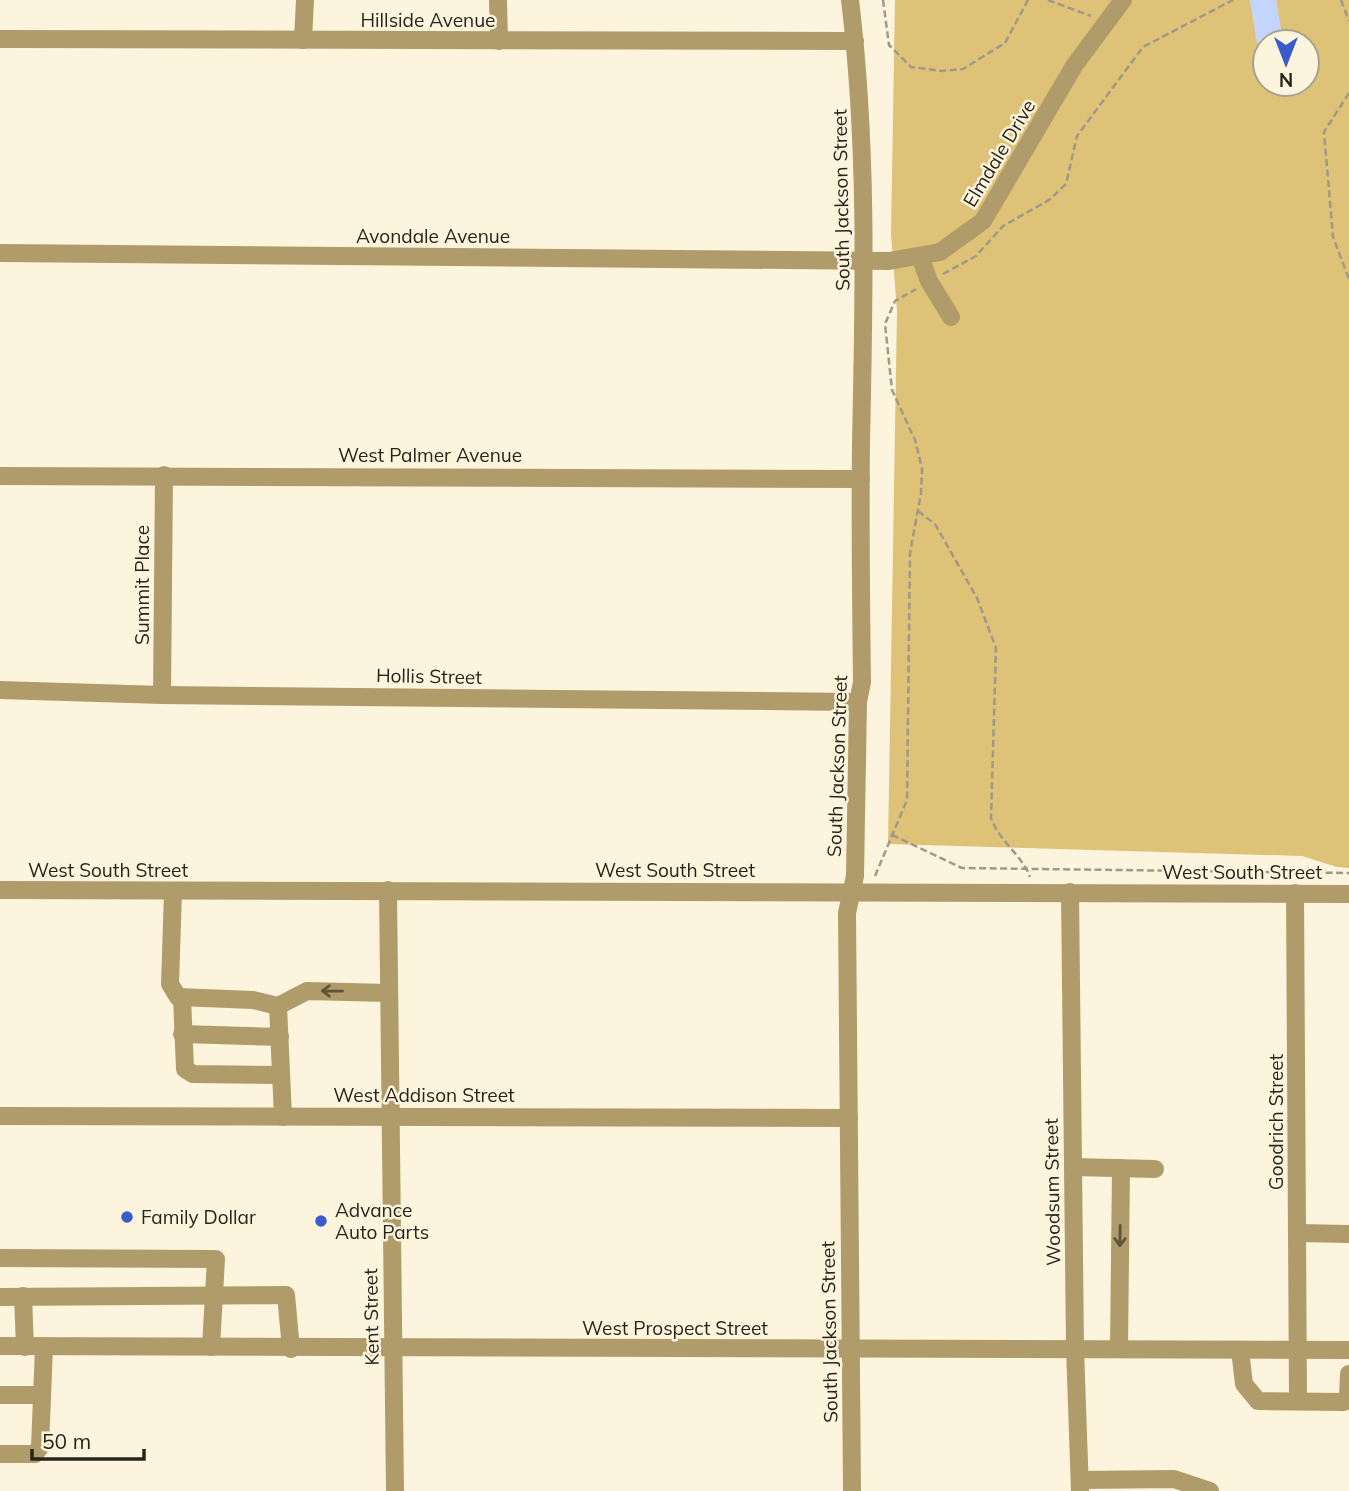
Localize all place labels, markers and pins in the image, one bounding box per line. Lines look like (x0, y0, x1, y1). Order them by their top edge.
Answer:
place label: Advance Auto Parts (335, 1198, 429, 1244)
place label: Family Dollar (141, 1205, 256, 1229)
marker: Family Dollar (119, 1209, 135, 1225)
marker: Advance Auto Parts (313, 1213, 329, 1229)

